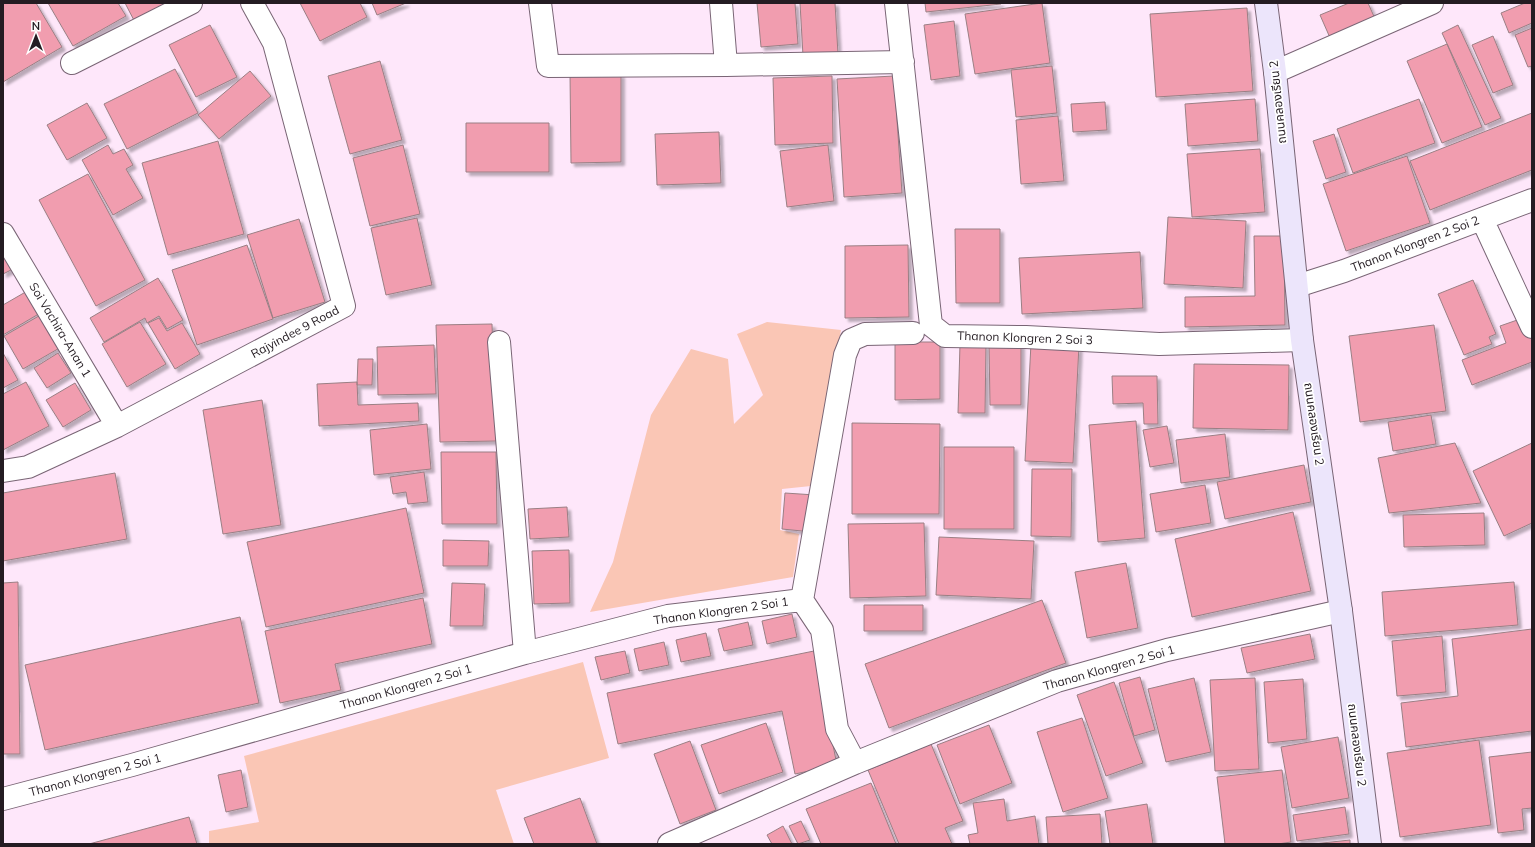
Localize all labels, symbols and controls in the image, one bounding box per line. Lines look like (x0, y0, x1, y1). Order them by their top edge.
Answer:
north arrow (16, 16, 56, 56)
text: N (32, 19, 40, 33)
street label: ถนนคลองเรียน 2 (1266, 60, 1289, 144)
street label: Thanon Klongren 2 Soi 2 (1349, 212, 1481, 275)
street label: Soi Vachira-Anan 1 (26, 280, 95, 380)
street label: Rajyindee 9 Road (248, 302, 341, 361)
street label: Thanon Klongren 2 Soi 3 (957, 328, 1093, 347)
street label: ถนนคลองเรียน 2 (1301, 381, 1328, 466)
street label: Thanon Klongren 2 Soi 1 (653, 594, 789, 627)
street label: Thanon Klongren 2 Soi 1 (1041, 642, 1176, 693)
street label: Thanon Klongren 2 Soi 1 (338, 661, 473, 712)
street label: ถนนคลองเรียน 2 (1345, 703, 1370, 787)
street label: Thanon Klongren 2 Soi 1 (27, 750, 162, 799)

